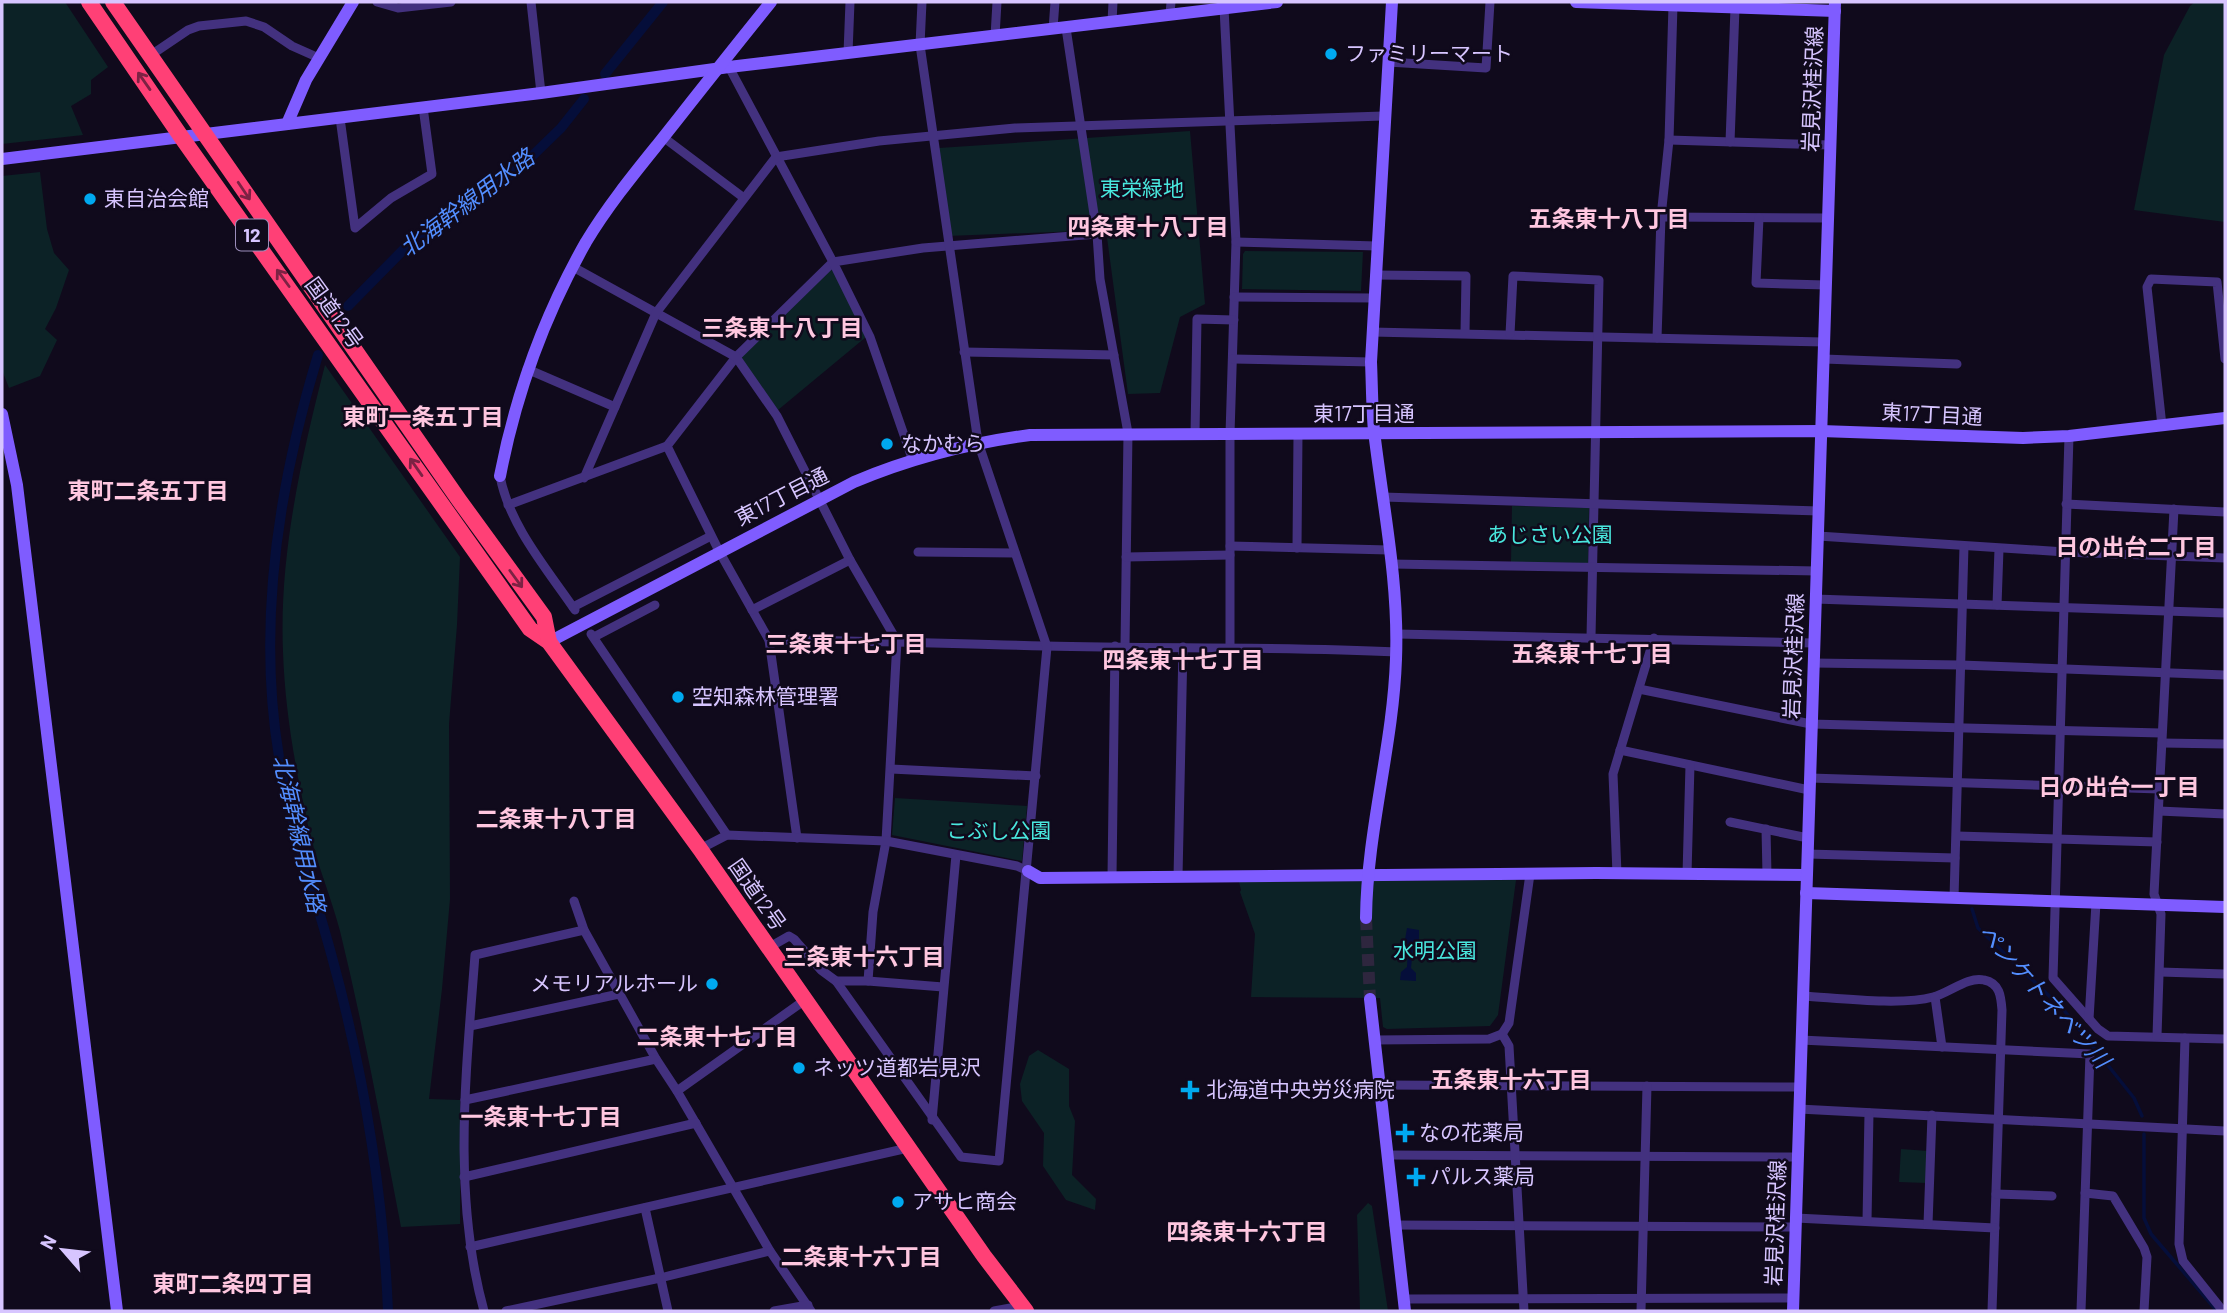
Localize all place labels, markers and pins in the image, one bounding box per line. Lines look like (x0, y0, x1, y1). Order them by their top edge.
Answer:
place label: ファミリーマート (1345, 40, 1513, 65)
marker: ファミリーマート (1323, 46, 1339, 62)
place label: 東自治会館 (104, 185, 209, 210)
marker: 東自治会館 (82, 191, 98, 207)
place label: なかむら (901, 430, 985, 455)
marker: なかむら (879, 436, 895, 452)
place label: 空知森林管理署 (692, 683, 839, 708)
marker: 空知森林管理署 (670, 689, 686, 705)
place label: メモリアルホール (530, 970, 698, 995)
marker: メモリアルホール (704, 976, 720, 992)
place label: ネッツ道都岩見沢 (813, 1054, 981, 1079)
marker: ネッツ道都岩見沢 (791, 1060, 807, 1076)
place label: 北海道中央労災病院 (1206, 1076, 1395, 1101)
marker: 北海道中央労災病院 (1180, 1080, 1200, 1100)
place label: なの花薬局 (1419, 1119, 1524, 1144)
marker: なの花薬局 (1397, 1125, 1413, 1141)
place label: パルス薬局 (1430, 1163, 1535, 1188)
marker: パルス薬局 (1408, 1169, 1424, 1185)
place label: アサヒ商会 (912, 1188, 1017, 1213)
marker: アサヒ商会 (890, 1194, 906, 1210)

